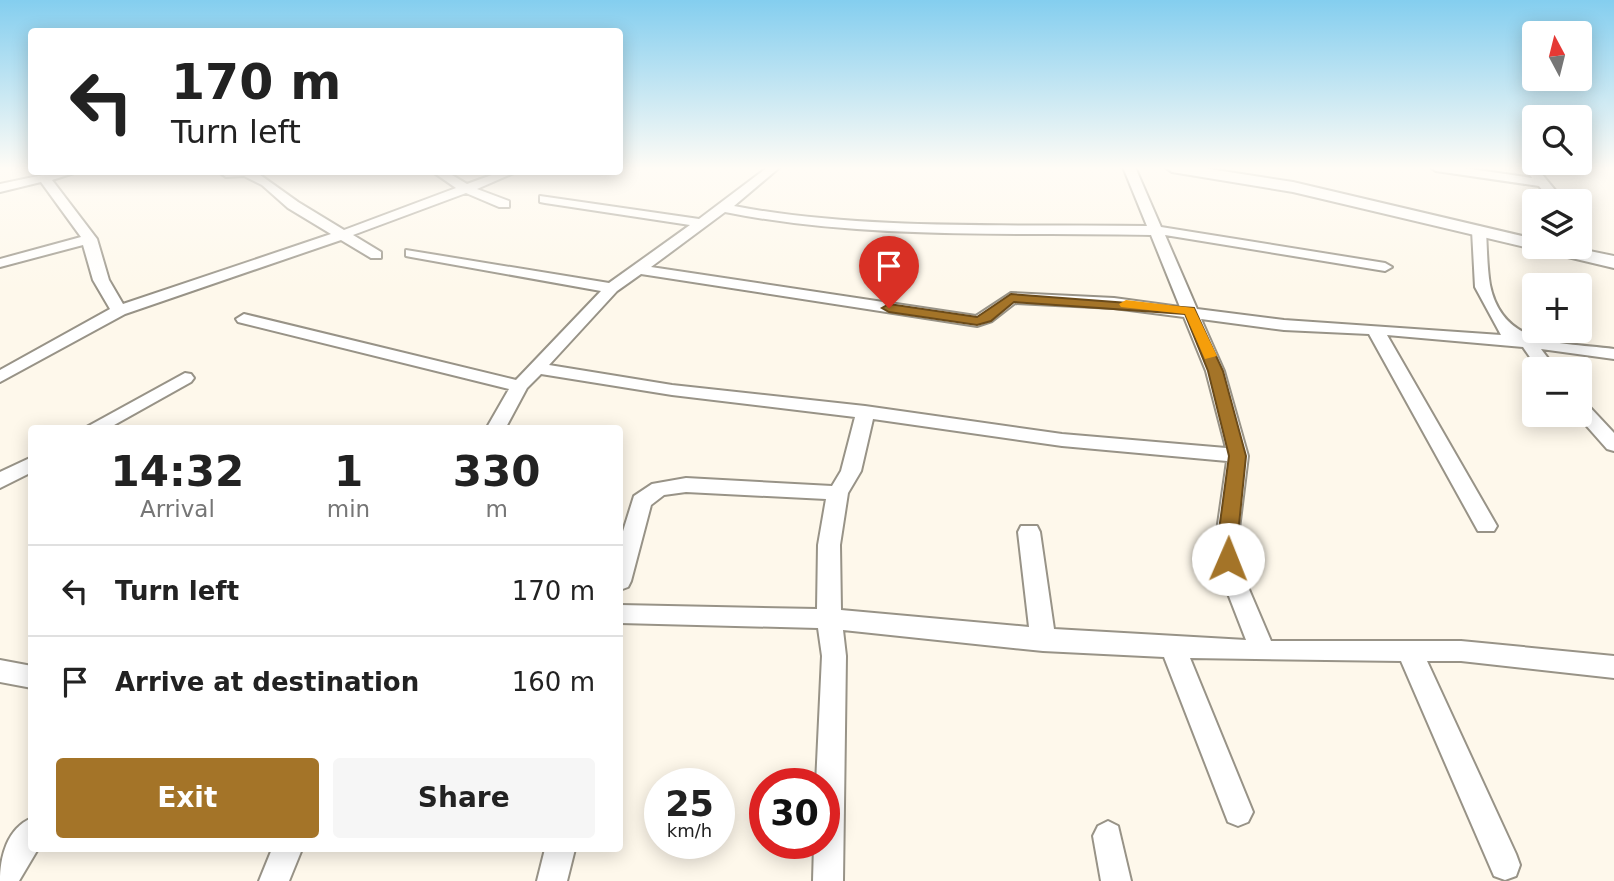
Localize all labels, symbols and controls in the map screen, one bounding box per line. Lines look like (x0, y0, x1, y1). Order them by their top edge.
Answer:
north arrow (1522, 21, 1592, 91)
map controls (1522, 21, 1592, 427)
text: 170 m (171, 54, 341, 111)
icon: left (56, 56, 147, 147)
button: search (1522, 105, 1592, 175)
text: Turn left (171, 113, 301, 151)
button: layers (1522, 189, 1592, 259)
pin (859, 236, 919, 308)
icon: arrive (870, 247, 908, 285)
button: + (1522, 273, 1592, 343)
button: − (1522, 357, 1592, 427)
text: 14:32 (111, 447, 244, 496)
text: 1 (334, 447, 363, 496)
text: 330 (453, 447, 540, 496)
text: Arrival (140, 496, 215, 522)
text: min (327, 496, 370, 522)
text: m (485, 496, 508, 522)
position arrow (1191, 522, 1265, 596)
icon: left (56, 572, 94, 610)
text: Turn left (115, 576, 239, 606)
text: 170 m (512, 576, 595, 606)
icon: arrive (56, 663, 94, 701)
text: Arrive at destination (115, 667, 419, 697)
text: 160 m (512, 667, 595, 697)
button: Exit (56, 758, 319, 838)
button: Share (333, 758, 595, 838)
speed limit sign: 30 (749, 768, 840, 859)
text: 25 (665, 784, 714, 824)
text: km/h (667, 820, 712, 841)

